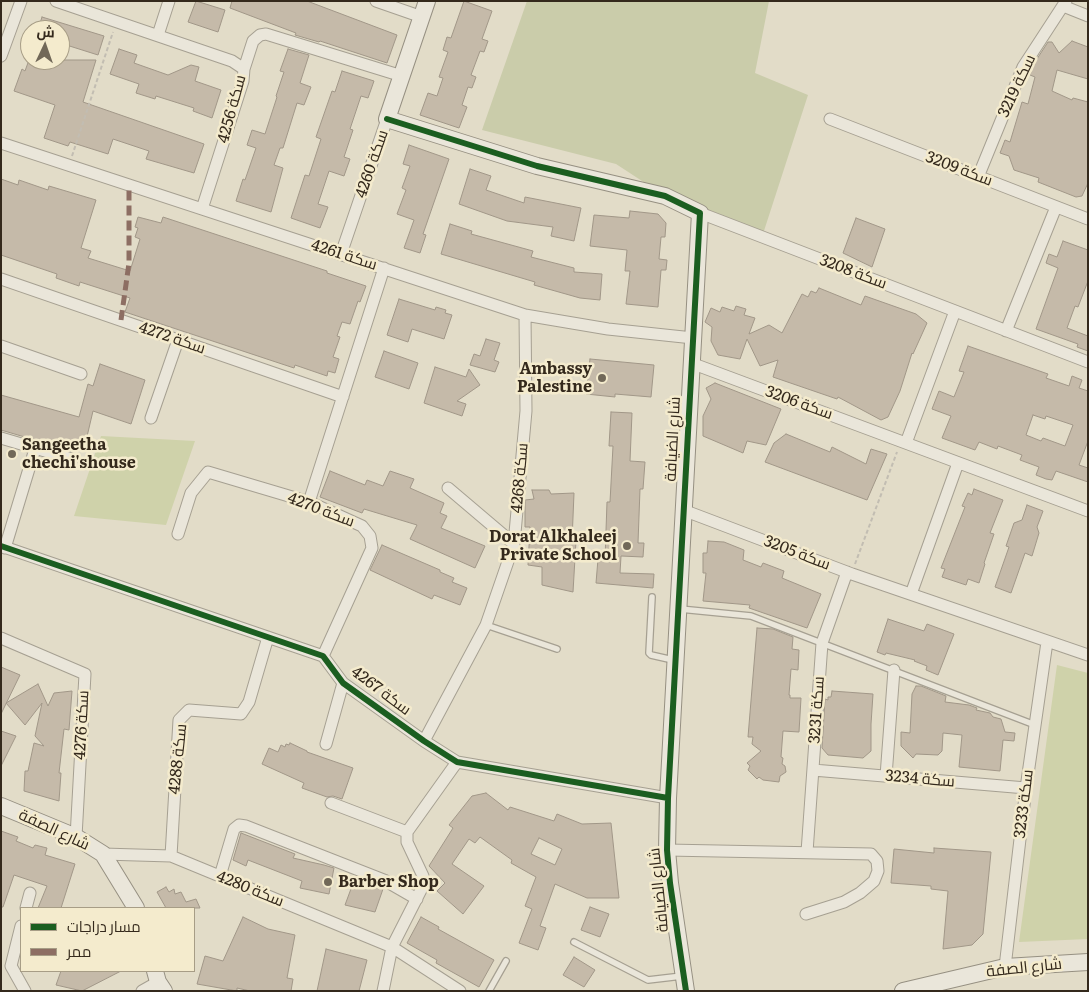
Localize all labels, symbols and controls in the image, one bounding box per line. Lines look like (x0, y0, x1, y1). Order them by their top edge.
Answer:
north arrow (20, 20, 70, 70)
text: ش (36, 21, 55, 41)
street label: سكة 3219 (994, 51, 1040, 121)
street label: سكة 4256 (214, 73, 250, 145)
street label: سكة 4260 (351, 127, 393, 201)
street label: سكة 3209 (923, 147, 995, 191)
street label: سكة 4261 (309, 235, 379, 275)
street label: سكة 3208 (817, 250, 889, 294)
street label: سكة 4272 (136, 318, 208, 358)
place label: Ambassy Palestine (517, 359, 592, 397)
marker: Ambassy Palestine (596, 372, 608, 384)
street label: سكة 3206 (763, 382, 835, 424)
street label: شارع الضيافة (661, 396, 685, 482)
place label: Sangeetha chechi'shouse (22, 435, 136, 473)
street label: سكة 4268 (507, 442, 533, 514)
marker: Sangeetha chechi'shouse (6, 448, 18, 460)
street label: سكة 4270 (285, 488, 357, 532)
place label: Dorat Alkhaleej Private School (489, 527, 617, 565)
street label: سكة 3205 (761, 532, 833, 574)
marker: Dorat Alkhaleej Private School (621, 540, 633, 552)
street label: سكة 4267 (347, 662, 415, 720)
street label: سكة 3231 (805, 676, 829, 744)
street label: سكة 4276 (71, 690, 93, 760)
street label: سكة 4288 (165, 723, 191, 795)
street label: سكة 3234 (884, 766, 956, 792)
street label: سكة 3233 (1010, 768, 1038, 840)
street label: شارع الصفة (15, 805, 93, 855)
street label: شارع الضيافة (645, 847, 673, 933)
street label: سكة 4280 (213, 867, 287, 911)
place label: Barber Shop (338, 872, 439, 892)
marker: Barber Shop (322, 876, 334, 888)
legend (20, 907, 195, 972)
text: مسار دراجات (67, 914, 141, 937)
text: ممر (67, 939, 91, 962)
street label: شارع الصفة (985, 954, 1063, 982)

